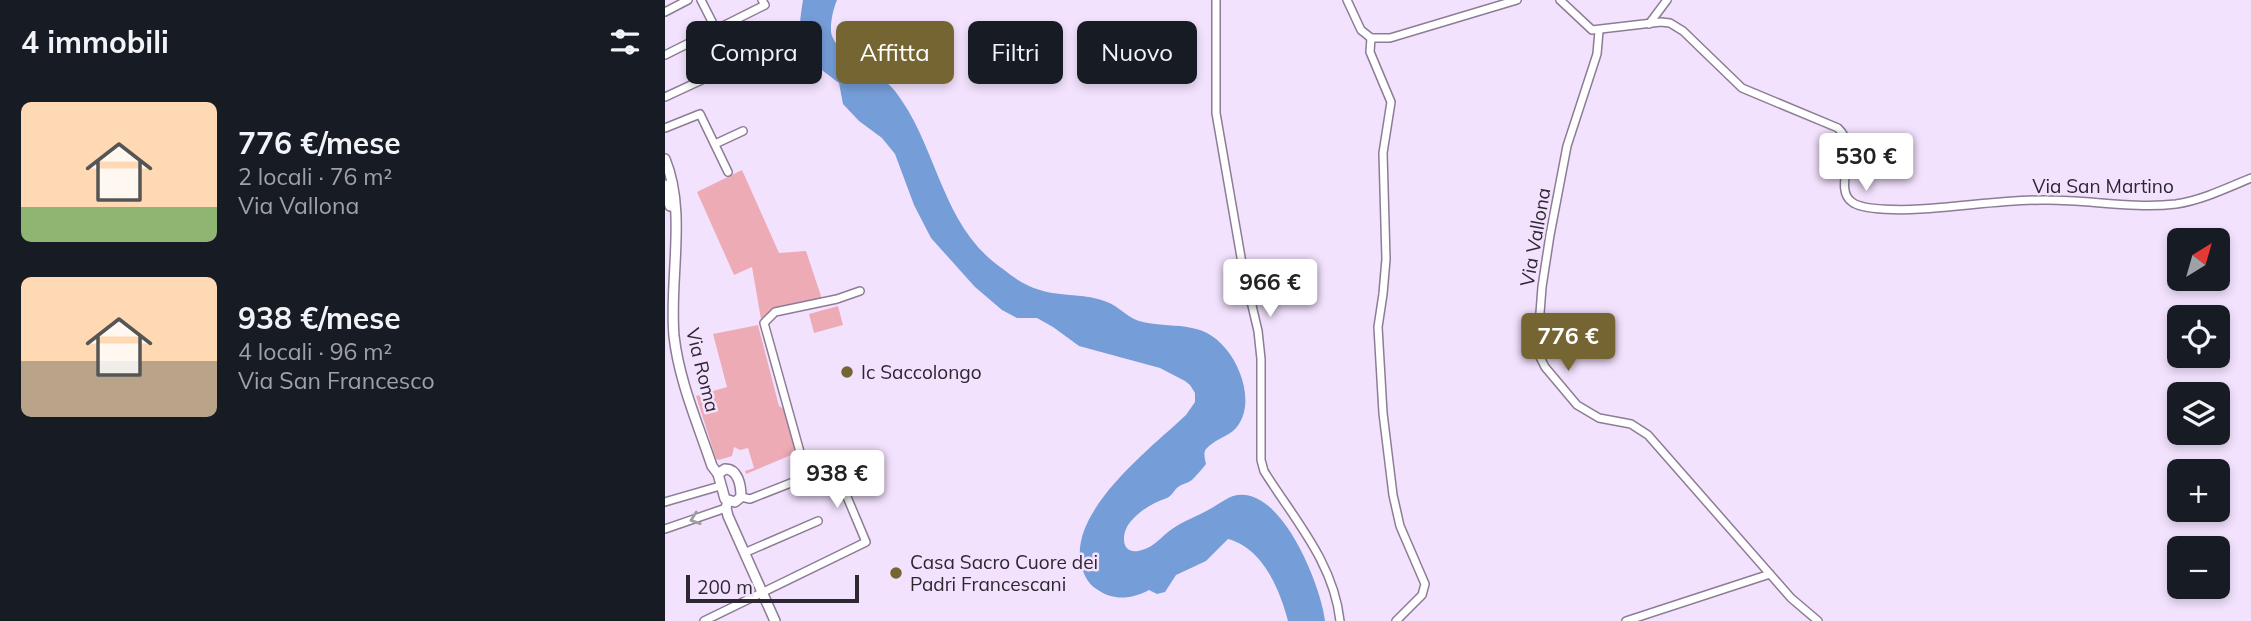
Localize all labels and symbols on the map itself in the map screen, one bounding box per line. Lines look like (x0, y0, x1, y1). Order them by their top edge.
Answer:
pin: 530 € (1817, 134, 1915, 193)
street label: Via San Martino (2032, 174, 2174, 198)
street label: Via Vallona (1514, 186, 1556, 288)
north arrow (2167, 228, 2229, 290)
pin: 966 € (1221, 260, 1319, 319)
pin: 776 € (1519, 314, 1617, 373)
street label: Via Roma (681, 325, 725, 415)
place label: Ic Saccolongo (861, 360, 982, 384)
marker: Ic Saccolongo (839, 364, 855, 380)
pin: 938 € (788, 450, 886, 510)
one-way arrow (690, 511, 702, 525)
place label: Casa Sacro Cuore dei Padri Francescani (910, 550, 1098, 596)
marker: Casa Sacro Cuore dei Padri Francescani (888, 565, 904, 581)
scale bar (686, 572, 859, 604)

